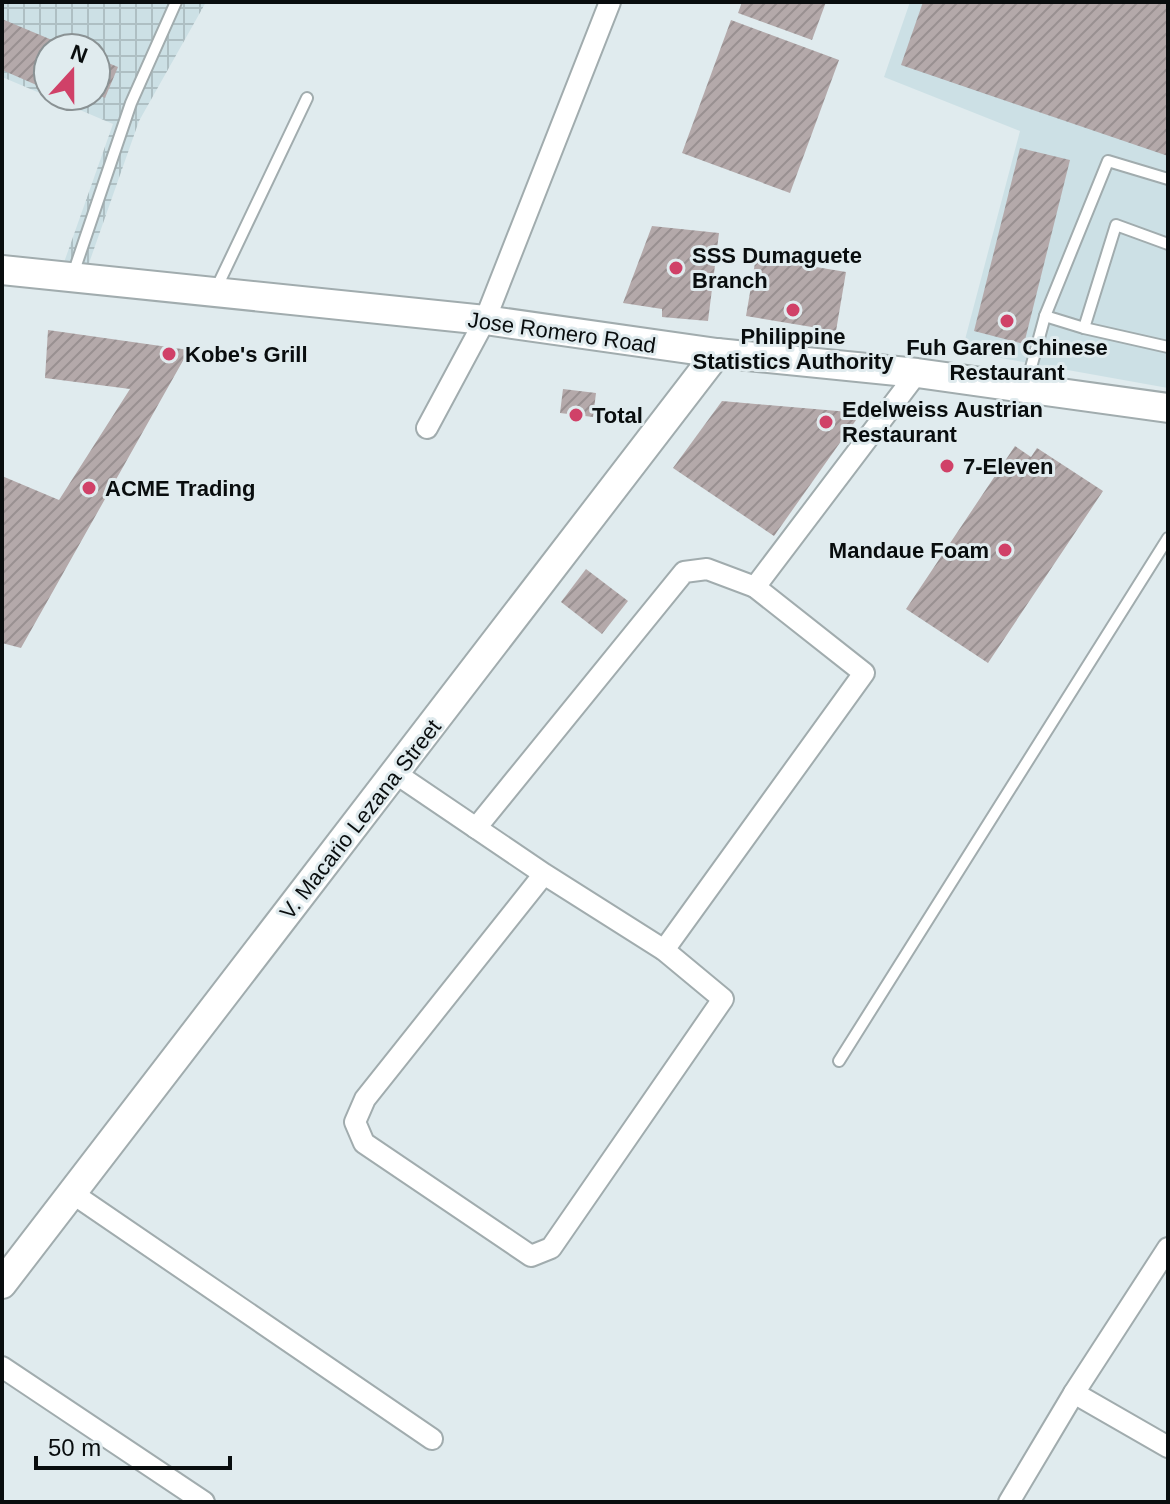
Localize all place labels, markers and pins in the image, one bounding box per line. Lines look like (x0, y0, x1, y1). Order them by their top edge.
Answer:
place label: SSS Dumaguete Branch (692, 243, 862, 293)
marker: SSS Dumaguete Branch (667, 259, 685, 277)
marker: Philippine Statistics Authority (784, 301, 802, 319)
marker: Fuh Garen Chinese Restaurant (998, 312, 1016, 330)
place label: Philippine Statistics Authority (693, 324, 894, 374)
place label: Fuh Garen Chinese Restaurant (906, 335, 1108, 385)
place label: Kobe's Grill (185, 342, 308, 367)
marker: Kobe's Grill (160, 345, 178, 363)
place label: Edelweiss Austrian Restaurant (842, 397, 1043, 447)
place label: Total (592, 403, 643, 428)
marker: Total (567, 406, 585, 424)
marker: Edelweiss Austrian Restaurant (817, 413, 835, 431)
place label: 7-Eleven (963, 454, 1054, 479)
marker: 7-Eleven (938, 457, 956, 475)
place label: ACME Trading (105, 476, 255, 501)
marker: ACME Trading (80, 479, 98, 497)
place label: Mandaue Foam (829, 538, 989, 563)
marker: Mandaue Foam (996, 541, 1014, 559)

